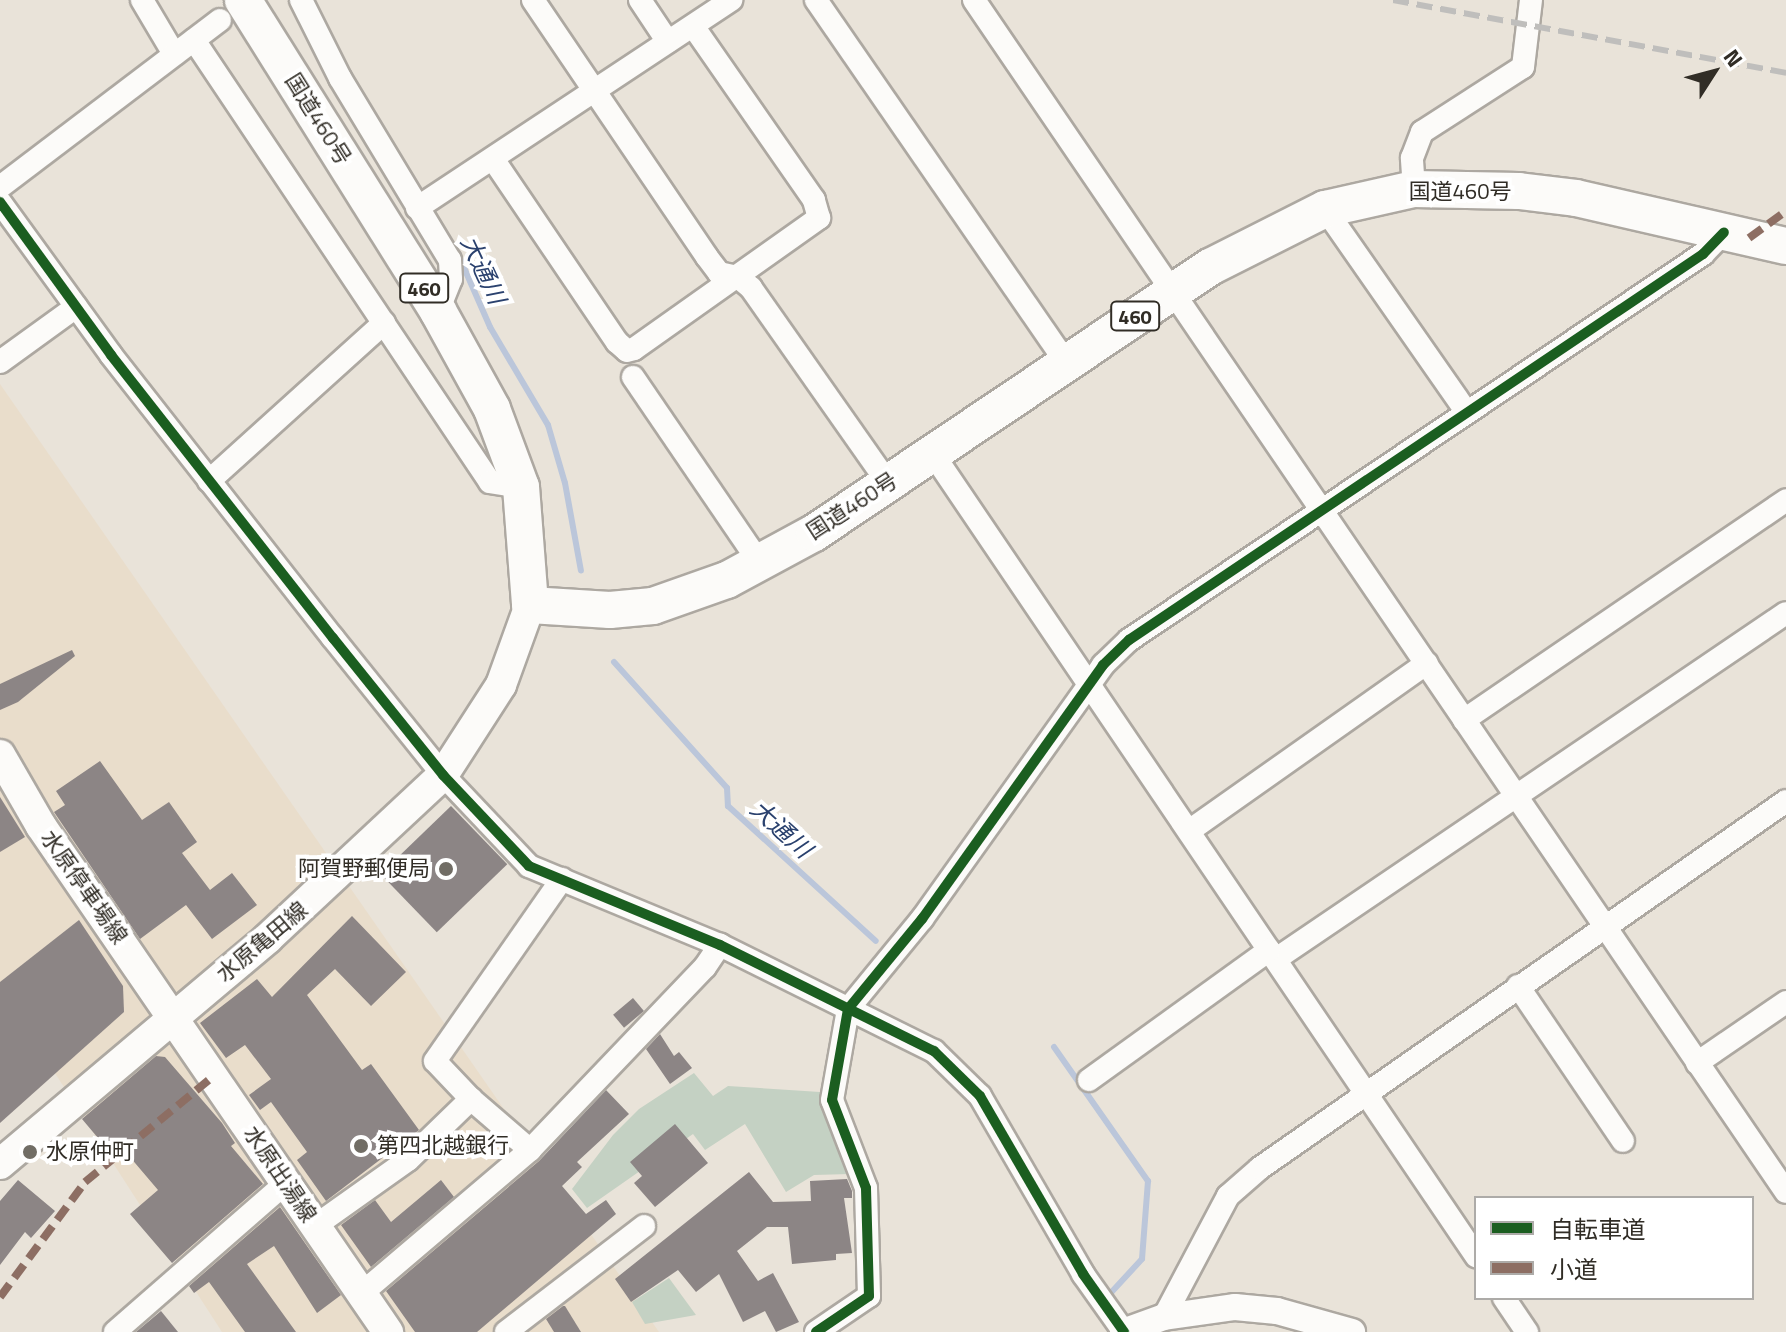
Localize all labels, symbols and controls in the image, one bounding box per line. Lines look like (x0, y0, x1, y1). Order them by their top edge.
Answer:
north arrow (1674, 32, 1754, 112)
text: N (1715, 42, 1752, 74)
street label: 国道460号 (280, 68, 356, 170)
street label: 国道460号 (1409, 179, 1511, 205)
water label: 大通川 (455, 231, 511, 309)
road number: 460 (398, 272, 450, 304)
road number: 460 (1109, 300, 1161, 332)
street label: 国道460号 (802, 467, 902, 545)
water label: 大通川 (745, 794, 817, 864)
street label: 水原停車場線 (35, 825, 133, 949)
place label: 阿賀野郵便局 (298, 856, 430, 882)
marker: 阿賀野郵便局 (437, 860, 455, 878)
street label: 水原亀田線 (211, 897, 313, 987)
street label: 水原出湯線 (238, 1121, 322, 1227)
place label: 第四北越銀行 (377, 1133, 509, 1159)
marker: 第四北越銀行 (352, 1137, 370, 1155)
place label: 水原仲町 (46, 1139, 134, 1165)
marker: 水原仲町 (21, 1143, 39, 1161)
legend (1474, 1196, 1754, 1300)
text: 自転車道 (1550, 1211, 1646, 1247)
text: 小道 (1550, 1251, 1598, 1287)

